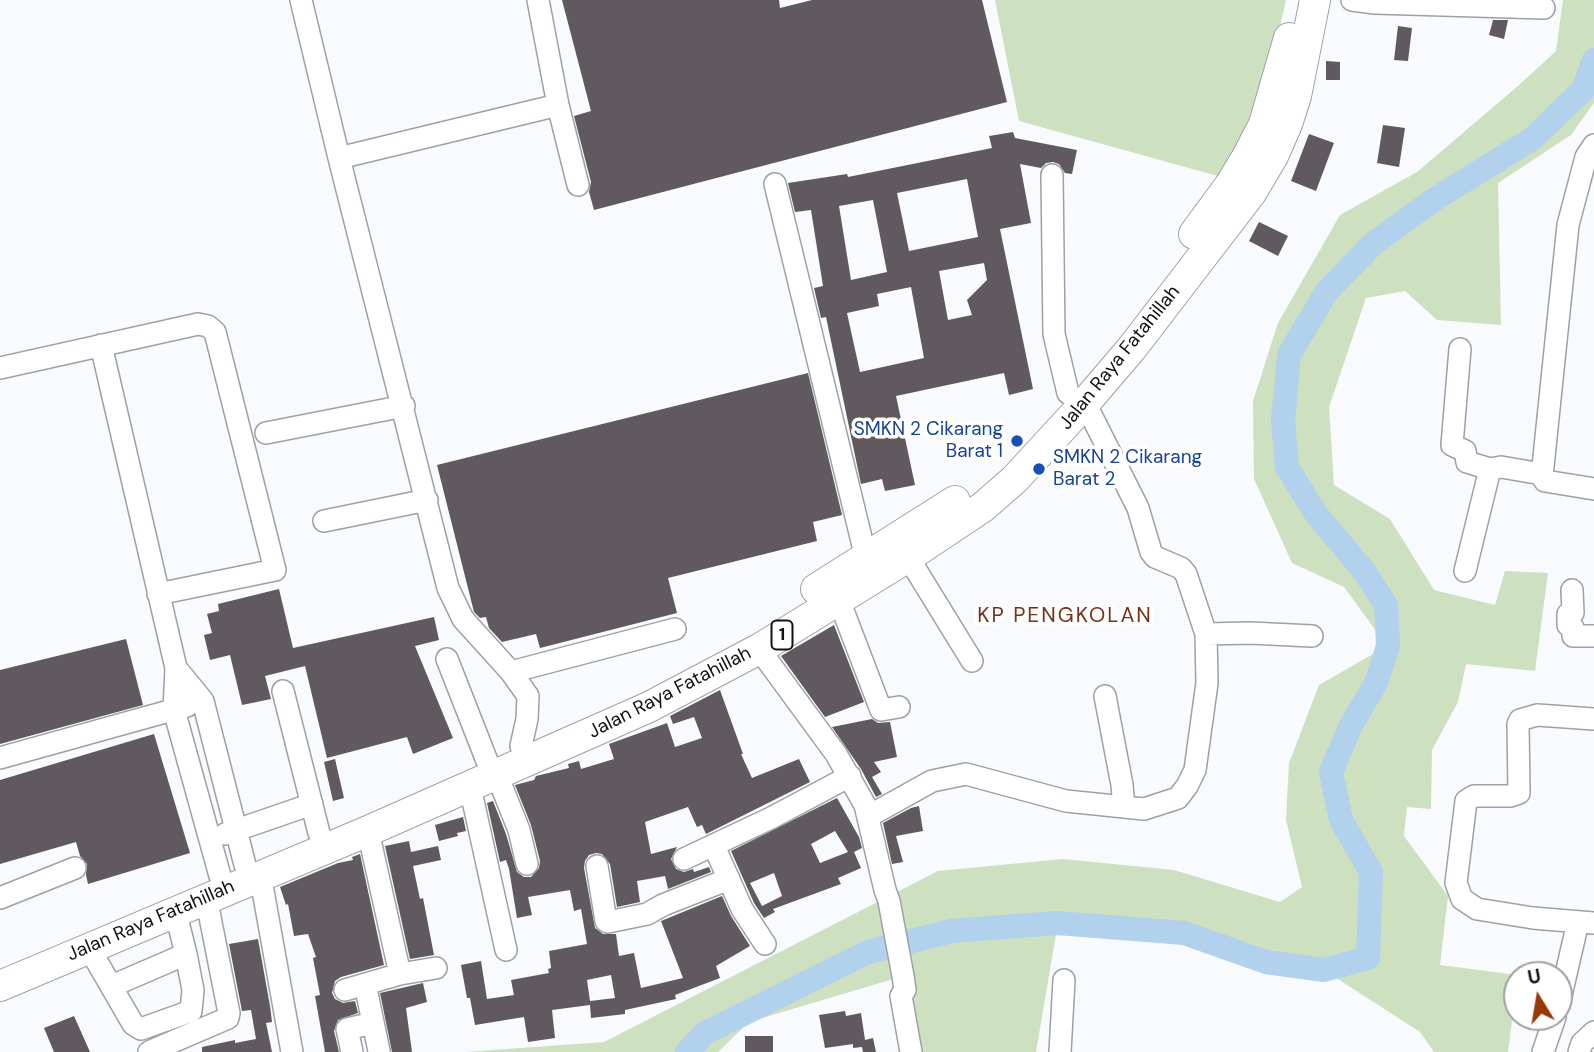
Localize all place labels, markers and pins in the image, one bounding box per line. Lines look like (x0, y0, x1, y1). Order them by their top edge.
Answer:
place label: SMKN 2 Cikarang Barat 1 (854, 419, 1003, 463)
marker: SMKN 2 Cikarang Barat 1 (1009, 433, 1025, 449)
place label: SMKN 2 Cikarang Barat 2 (1053, 447, 1202, 491)
marker: SMKN 2 Cikarang Barat 2 (1031, 461, 1047, 477)

